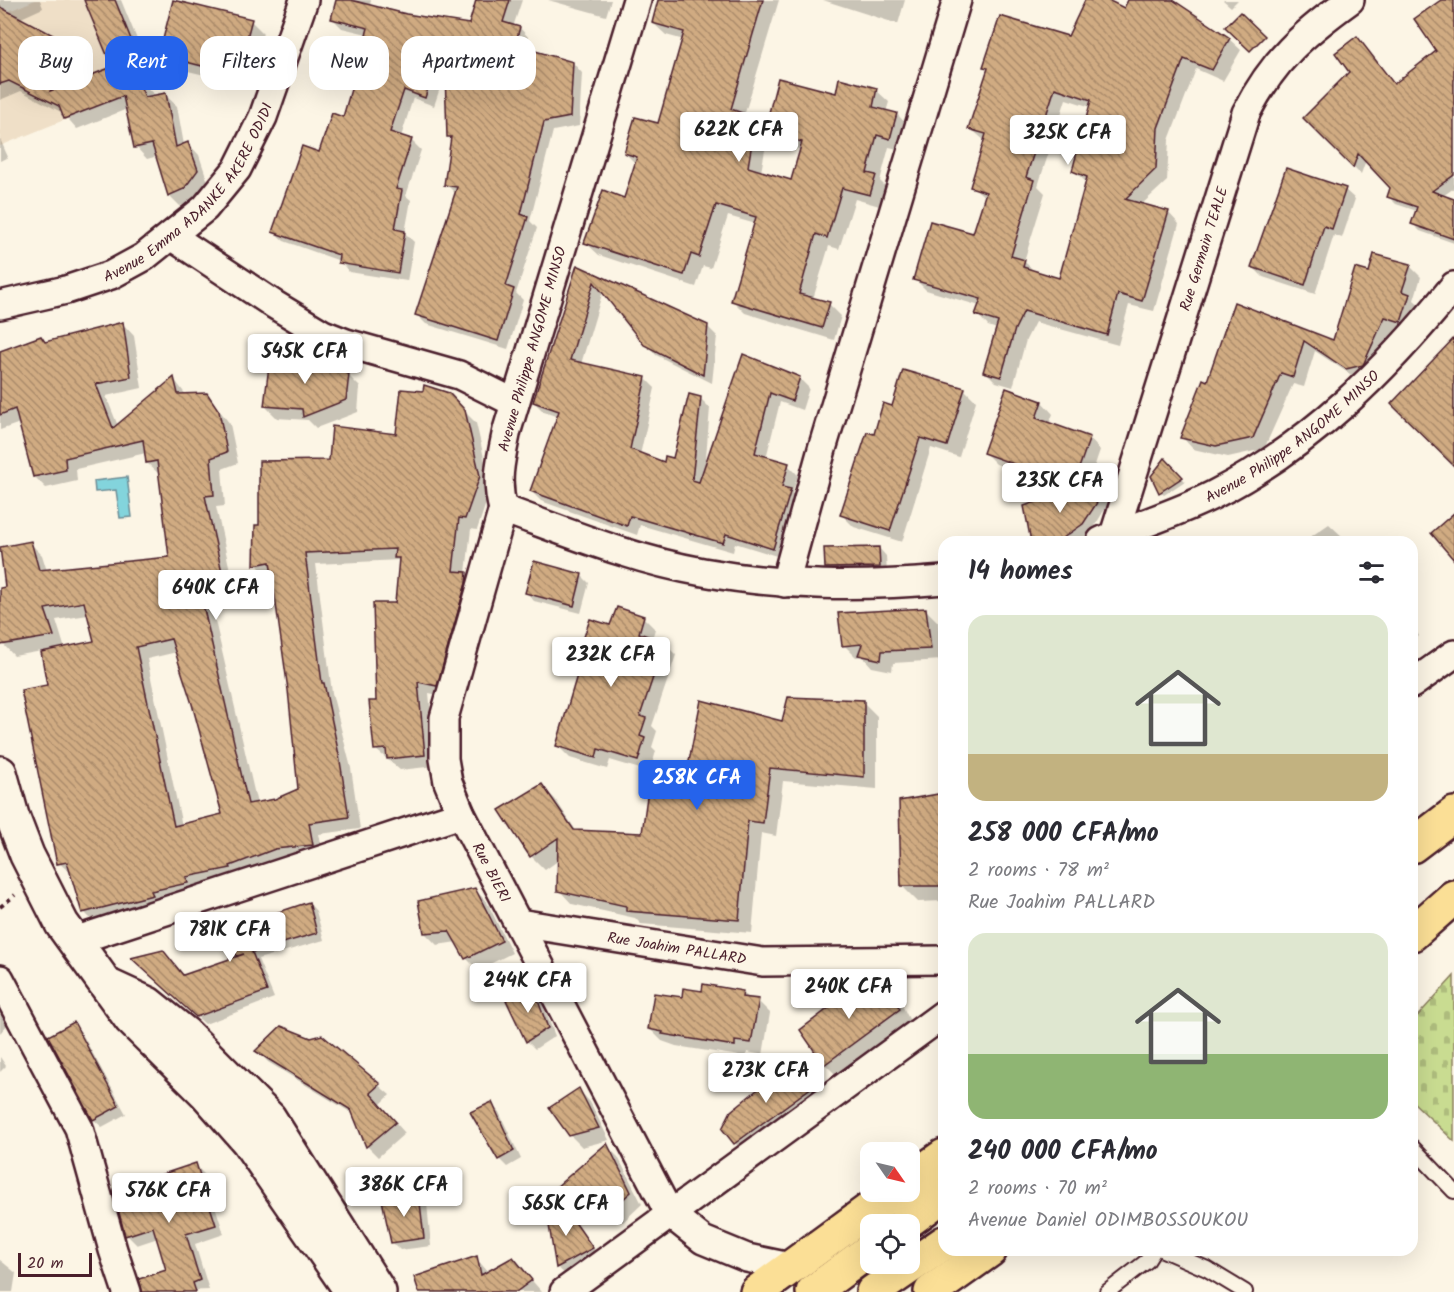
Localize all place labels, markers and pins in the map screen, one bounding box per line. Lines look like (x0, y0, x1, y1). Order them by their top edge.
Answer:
pin: 622K CFA (677, 112, 801, 163)
pin: 325K CFA (1006, 115, 1130, 166)
pin: 545K CFA (243, 334, 367, 385)
pin: 235K CFA (998, 463, 1122, 514)
pin: 640K CFA (154, 570, 278, 621)
pin: 232K CFA (549, 637, 673, 688)
pin: 258K CFA (635, 760, 759, 811)
pin: 781K CFA (168, 912, 292, 963)
pin: 244K CFA (466, 963, 590, 1014)
pin: 240K CFA (787, 969, 911, 1020)
pin: 273K CFA (704, 1053, 828, 1104)
pin: 386K CFA (342, 1167, 466, 1218)
pin: 576K CFA (107, 1173, 231, 1224)
pin: 565K CFA (504, 1186, 628, 1237)

